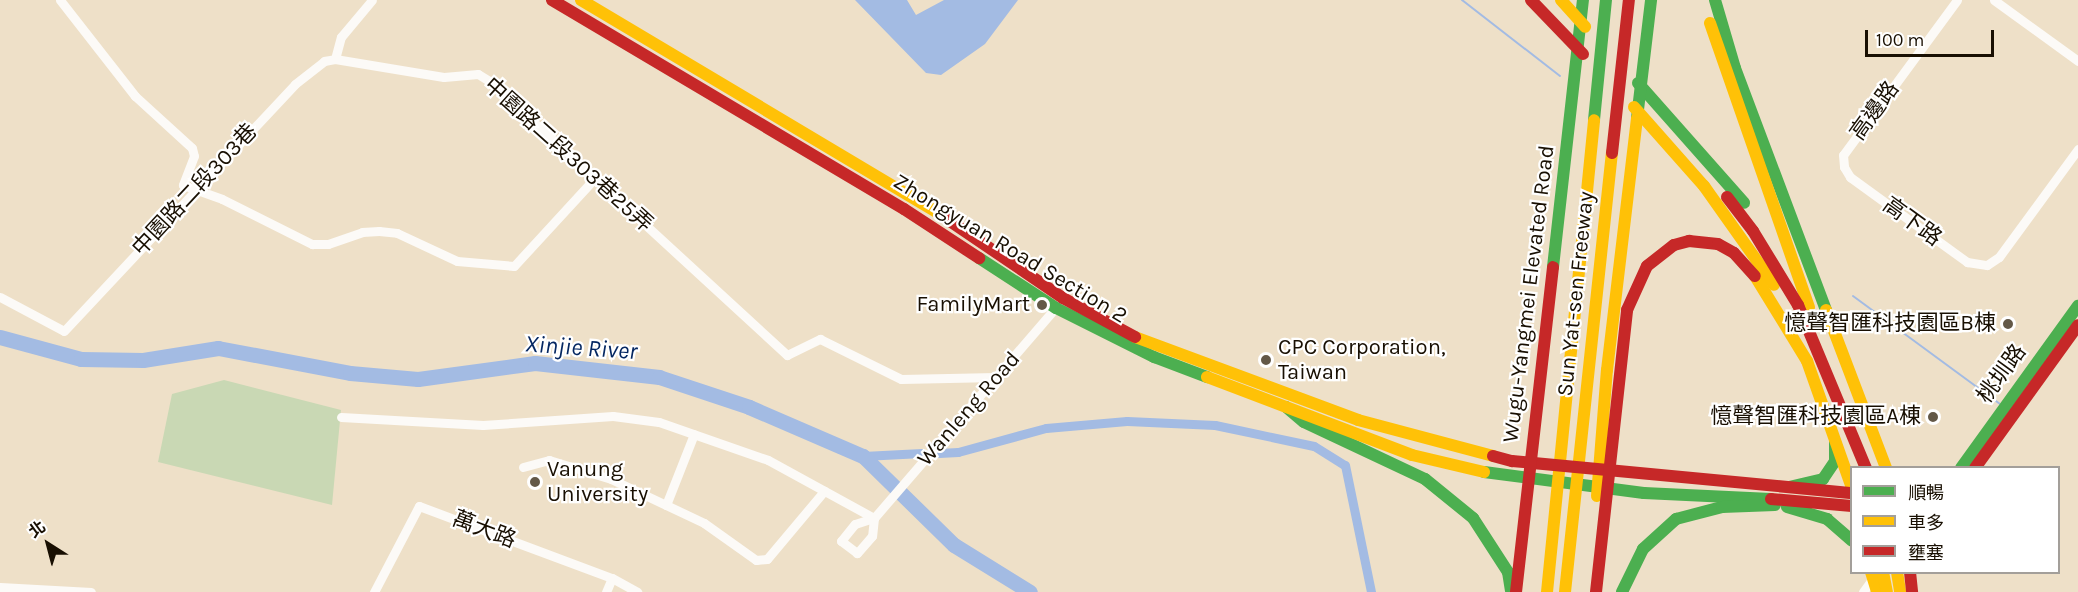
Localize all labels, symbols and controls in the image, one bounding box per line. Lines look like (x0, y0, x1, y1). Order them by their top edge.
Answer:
scale bar (1868, 18, 1997, 56)
text: 100 m (1876, 29, 1924, 51)
street label: 中園路二段303巷25弄 (478, 72, 658, 238)
street label: 高邊路 (1845, 77, 1905, 145)
street label: 中園路二段303巷 (127, 118, 263, 262)
street label: Wugu-Yangmei Elevated Road (1498, 144, 1560, 444)
street label: Zhongyuan Road Section 2 (888, 169, 1132, 329)
street label: Sun Yat-sen Freeway (1552, 190, 1600, 398)
street label: 高下路 (1878, 192, 1946, 252)
place label: FamilyMart (916, 292, 1030, 318)
marker: FamilyMart (1035, 298, 1049, 312)
place label: 憶聲智匯科技園區B棟 (1784, 311, 1996, 337)
marker: 憶聲智匯科技園區B棟 (2001, 317, 2015, 331)
water label: Xinjie River (524, 330, 638, 366)
place label: CPC Corporation, Taiwan (1278, 334, 1446, 386)
street label: 桃圳路 (1972, 340, 2032, 408)
street label: Wanleng Road (912, 346, 1026, 472)
marker: CPC Corporation, Taiwan (1259, 353, 1273, 367)
place label: 憶聲智匯科技園區A棟 (1710, 404, 1921, 430)
marker: 憶聲智匯科技園區A棟 (1926, 410, 1940, 424)
place label: Vanung University (547, 456, 648, 508)
legend (1850, 466, 2060, 574)
marker: Vanung University (528, 475, 542, 489)
text: 順暢 (1908, 482, 1944, 504)
street label: 萬大路 (448, 506, 520, 554)
text: 車多 (1908, 512, 1944, 534)
north arrow (18, 514, 78, 574)
text: 北 (25, 517, 49, 541)
text: 壅塞 (1908, 542, 1944, 564)

